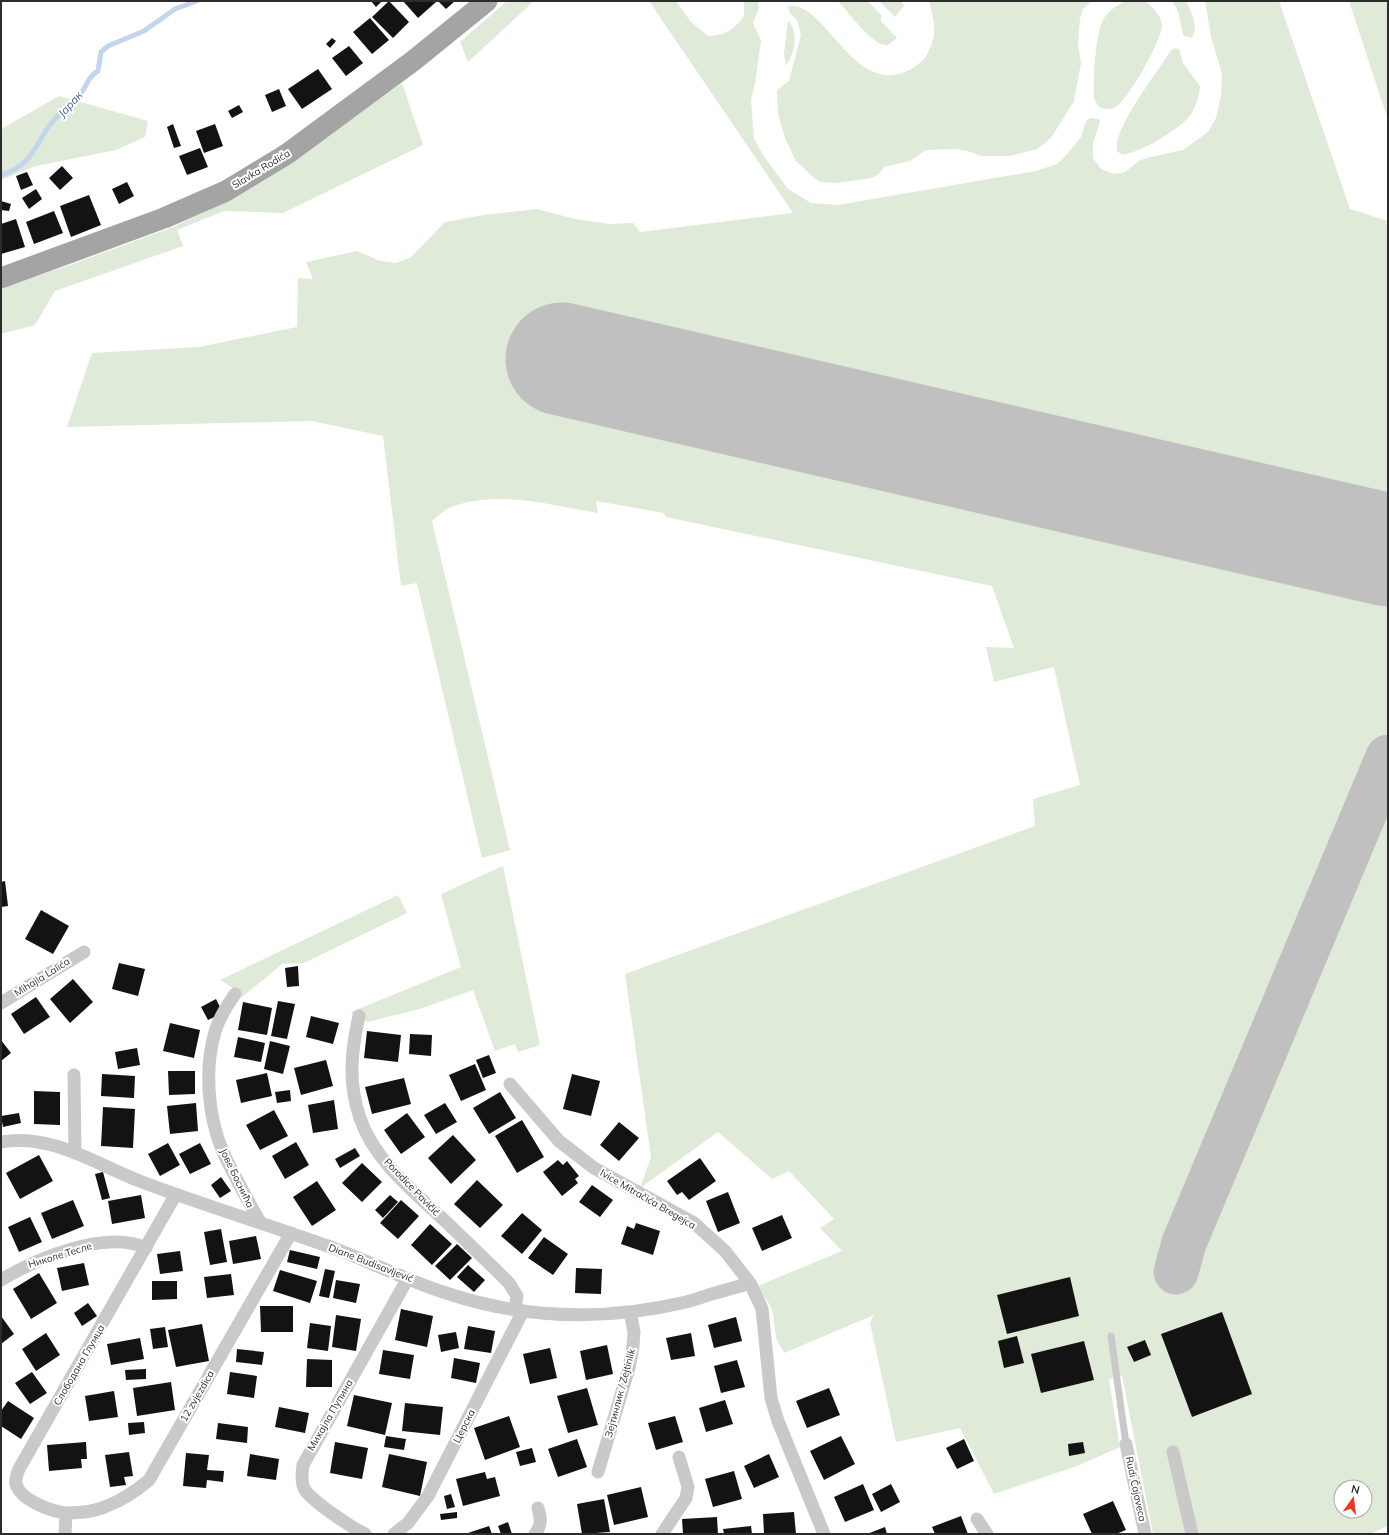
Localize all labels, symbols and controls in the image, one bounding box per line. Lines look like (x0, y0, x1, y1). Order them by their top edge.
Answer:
water label: Јарак (54, 87, 86, 120)
street label: Slavka Rodića (230, 147, 292, 191)
street label: Mihajla Lalića (12, 955, 72, 999)
street label: Јове Боснића (217, 1146, 257, 1210)
street label: Porodice Pavičić (381, 1156, 443, 1218)
street label: Ivice Mitračića Bregejca (598, 1166, 698, 1232)
street label: Николе Тесле (27, 1239, 94, 1271)
street label: Diane Budisavljević (327, 1241, 415, 1285)
street label: Слободана Глумца (51, 1322, 107, 1408)
street label: Зејтинлик / Zejtinlik (602, 1346, 638, 1439)
street label: 12 zvjezdica (177, 1368, 217, 1424)
street label: Михајла Пупина (304, 1377, 356, 1453)
street label: Церска (450, 1407, 478, 1445)
street label: Rudi Čajaveca (1123, 1455, 1149, 1523)
north arrow (1333, 1479, 1373, 1519)
text: N (1350, 1481, 1361, 1497)

